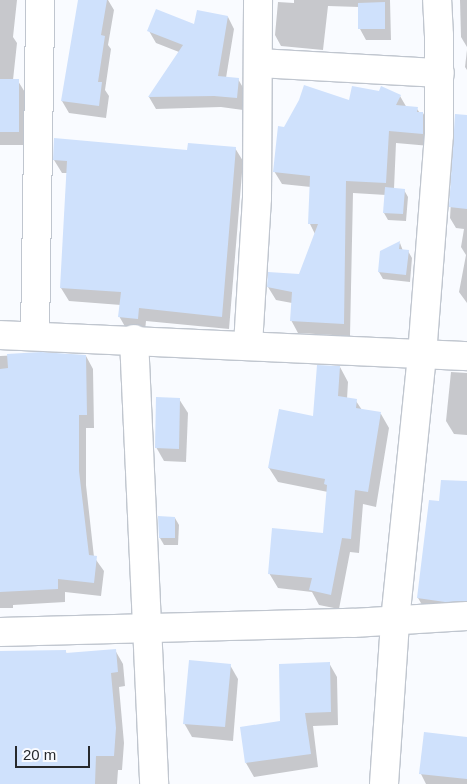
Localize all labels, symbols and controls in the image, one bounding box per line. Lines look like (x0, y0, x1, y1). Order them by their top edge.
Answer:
scale bar (18, 736, 92, 768)
text: 20 m (23, 746, 56, 763)

